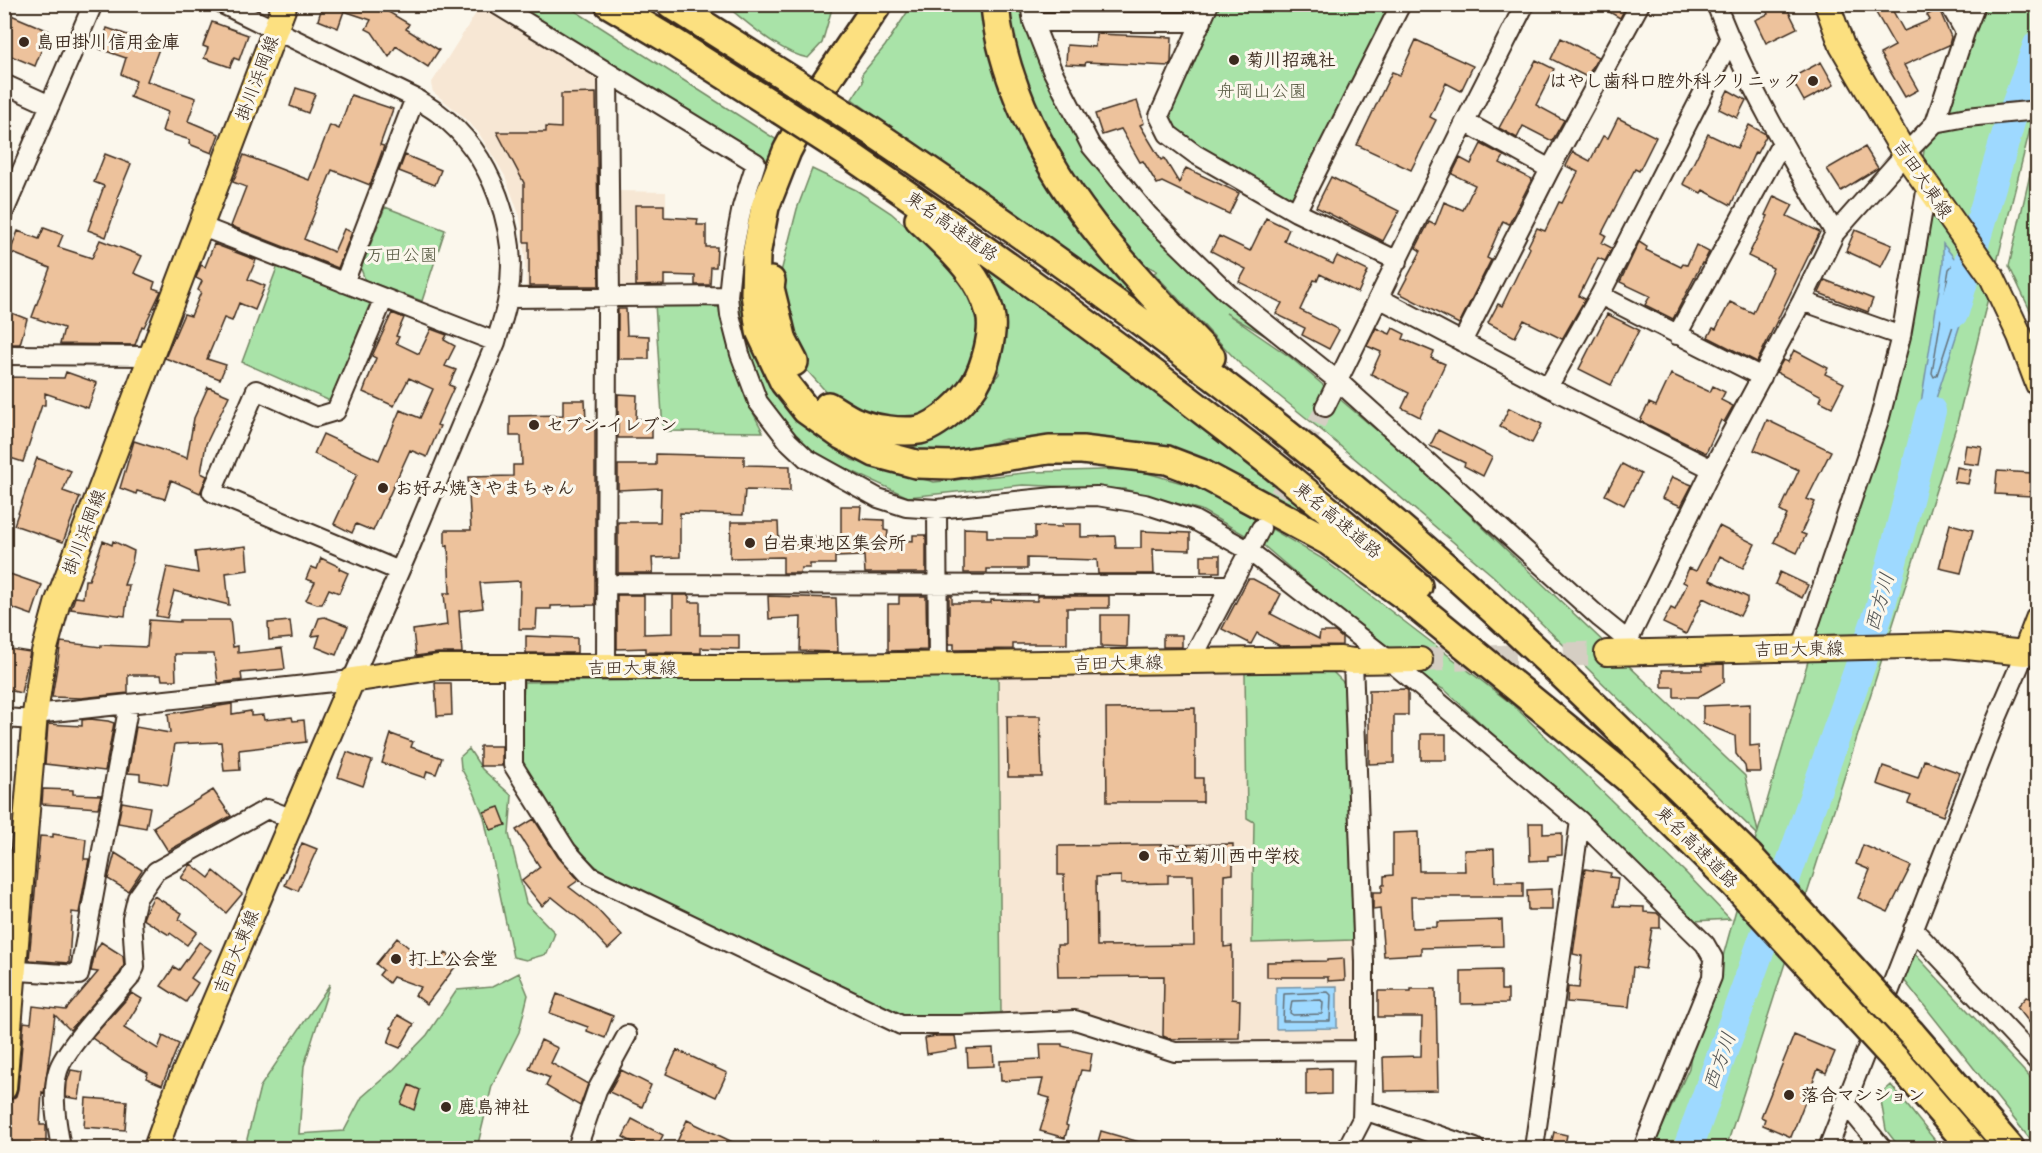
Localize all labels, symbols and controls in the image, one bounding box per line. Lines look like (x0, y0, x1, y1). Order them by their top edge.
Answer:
place label: 島田掛川信用金庫 (36, 30, 180, 55)
street label: 掛川浜岡線 (230, 32, 285, 125)
marker: 島田掛川信用金庫 (17, 35, 31, 49)
place label: 菊川招魂社 (1246, 48, 1336, 73)
marker: 菊川招魂社 (1227, 53, 1241, 67)
place label: はやし歯科口腔外科クリニック (1549, 69, 1801, 94)
marker: はやし歯科口腔外科クリニック (1806, 74, 1820, 88)
park label: 舟岡山公園 (1217, 79, 1307, 104)
street label: 吉田大東線 (1887, 135, 1958, 224)
street label: 東名高速道路 (900, 185, 1003, 268)
park label: 万田公園 (366, 243, 438, 268)
place label: セブン-イレブン (546, 413, 678, 438)
marker: セブン-イレブン (527, 418, 541, 432)
place label: お好み焼きやまちゃん (395, 476, 575, 501)
street label: 東名高速道路 (1288, 476, 1387, 565)
marker: お好み焼きやまちゃん (376, 481, 390, 495)
street label: 掛川浜岡線 (57, 486, 112, 579)
place label: 白岩東地区集会所 (762, 531, 906, 556)
marker: 白岩東地区集会所 (743, 536, 757, 550)
water label: 西方川 (1858, 570, 1902, 635)
street label: 吉田大東線 (1754, 636, 1844, 663)
street label: 吉田大東線 (1073, 650, 1163, 677)
street label: 吉田大東線 (587, 656, 677, 681)
street label: 東名高速道路 (1650, 800, 1744, 894)
place label: 市立菊川西中学校 (1156, 844, 1300, 869)
marker: 市立菊川西中学校 (1137, 849, 1151, 863)
street label: 吉田大東線 (207, 906, 266, 999)
place label: 打上公会堂 (408, 947, 498, 972)
marker: 打上公会堂 (389, 952, 403, 966)
water label: 西方川 (1697, 1028, 1743, 1094)
place label: 落合マンション (1801, 1083, 1926, 1108)
marker: 落合マンション (1782, 1088, 1796, 1102)
place label: 鹿島神社 (458, 1095, 530, 1120)
marker: 鹿島神社 (439, 1100, 453, 1114)

